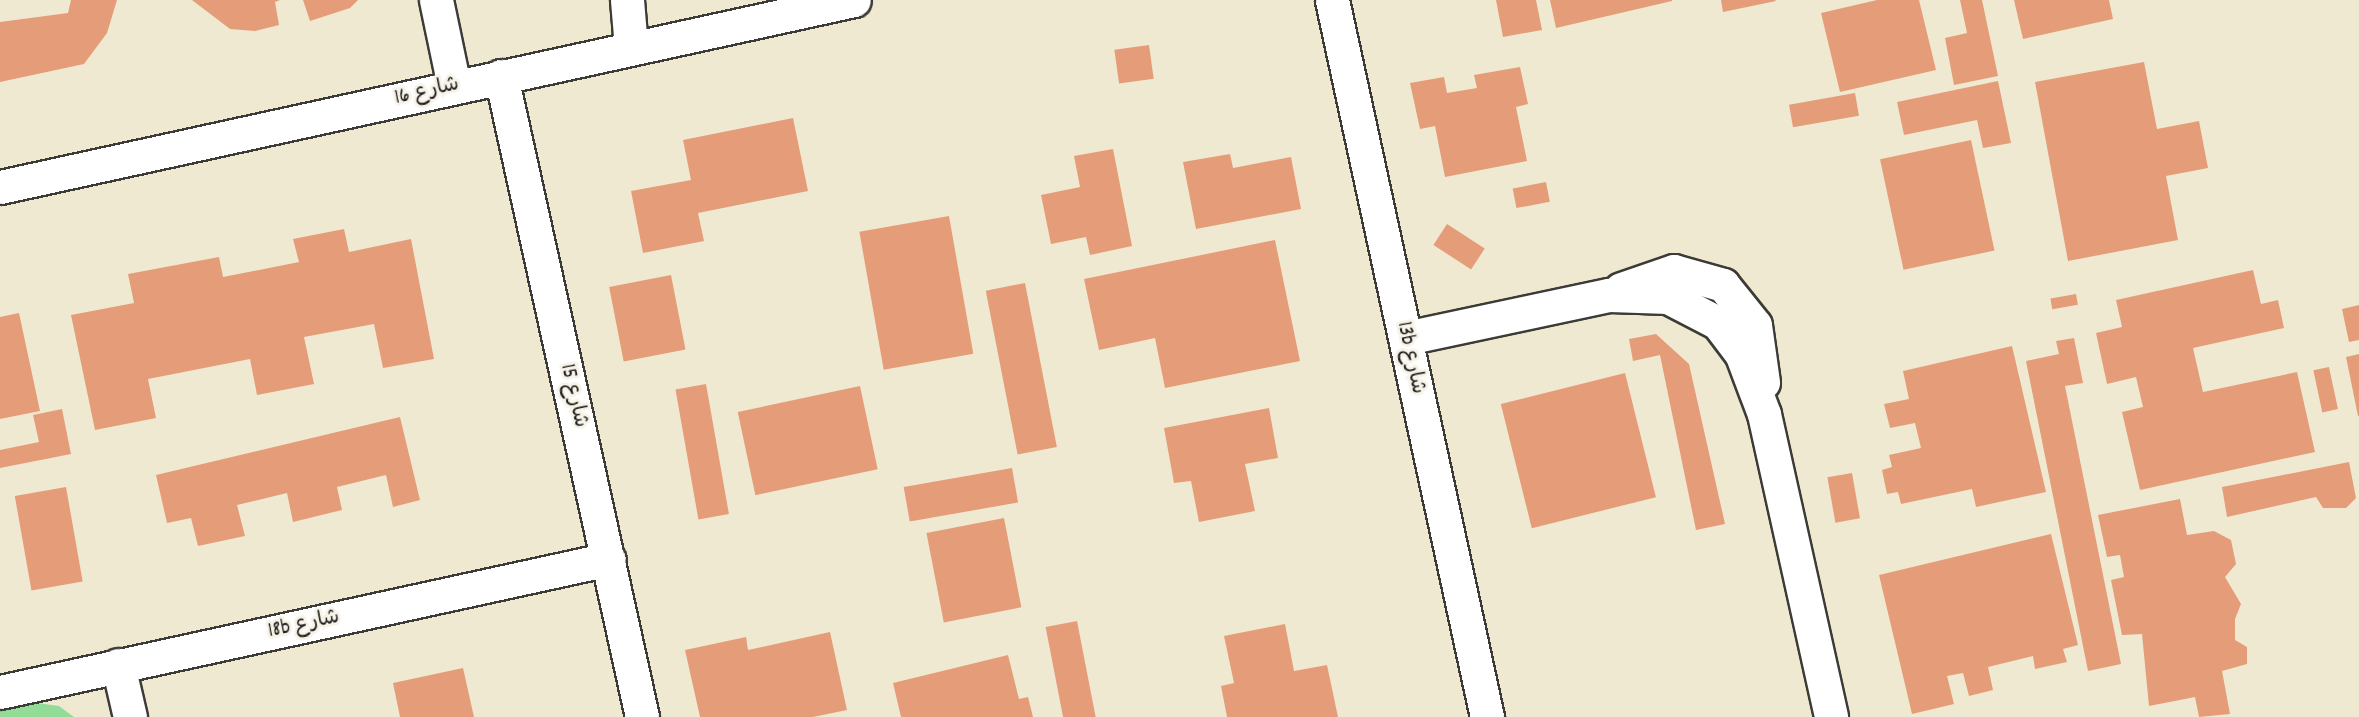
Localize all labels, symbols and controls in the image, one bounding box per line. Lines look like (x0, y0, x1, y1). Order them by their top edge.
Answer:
street label: شارع 16 (392, 72, 462, 112)
street label: 13b شارع (1390, 320, 1430, 396)
street label: شارع 15 (553, 362, 593, 430)
street label: 18b شارع (266, 605, 342, 645)

